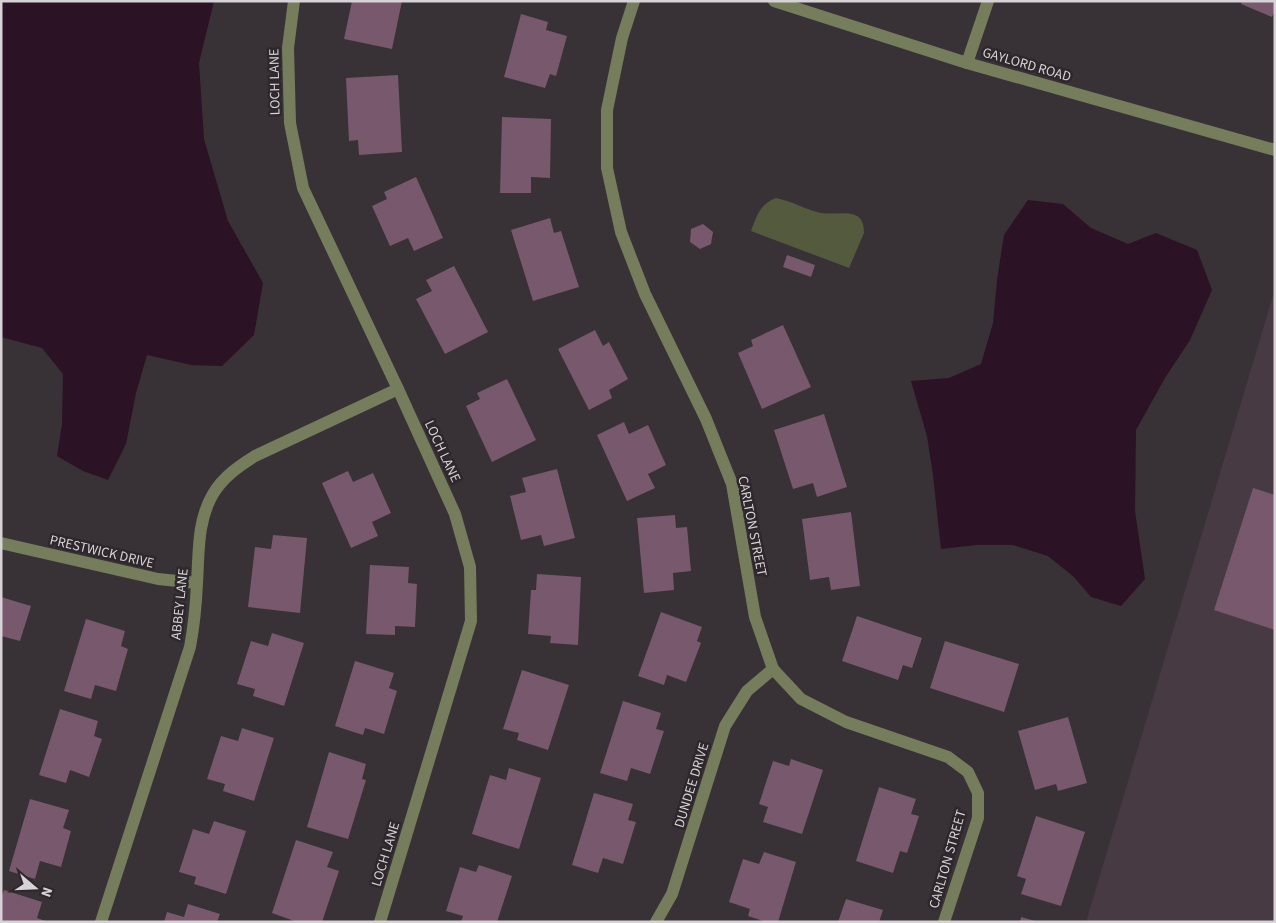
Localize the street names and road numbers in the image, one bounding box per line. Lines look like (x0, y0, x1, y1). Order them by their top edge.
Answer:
street label: GAYLORD ROAD (980, 43, 1073, 87)
street label: LOCH LANE (264, 49, 286, 115)
street label: LOCH LANE (419, 417, 465, 486)
street label: CARLTON STREET (732, 474, 772, 579)
street label: PRESTWICK DRIVE (48, 530, 156, 574)
street label: ABBEY LANE (166, 567, 194, 641)
street label: DUNDEE DRIVE (670, 740, 714, 830)
street label: CARLTON STREET (924, 807, 972, 911)
street label: LOCH LANE (367, 820, 405, 889)

